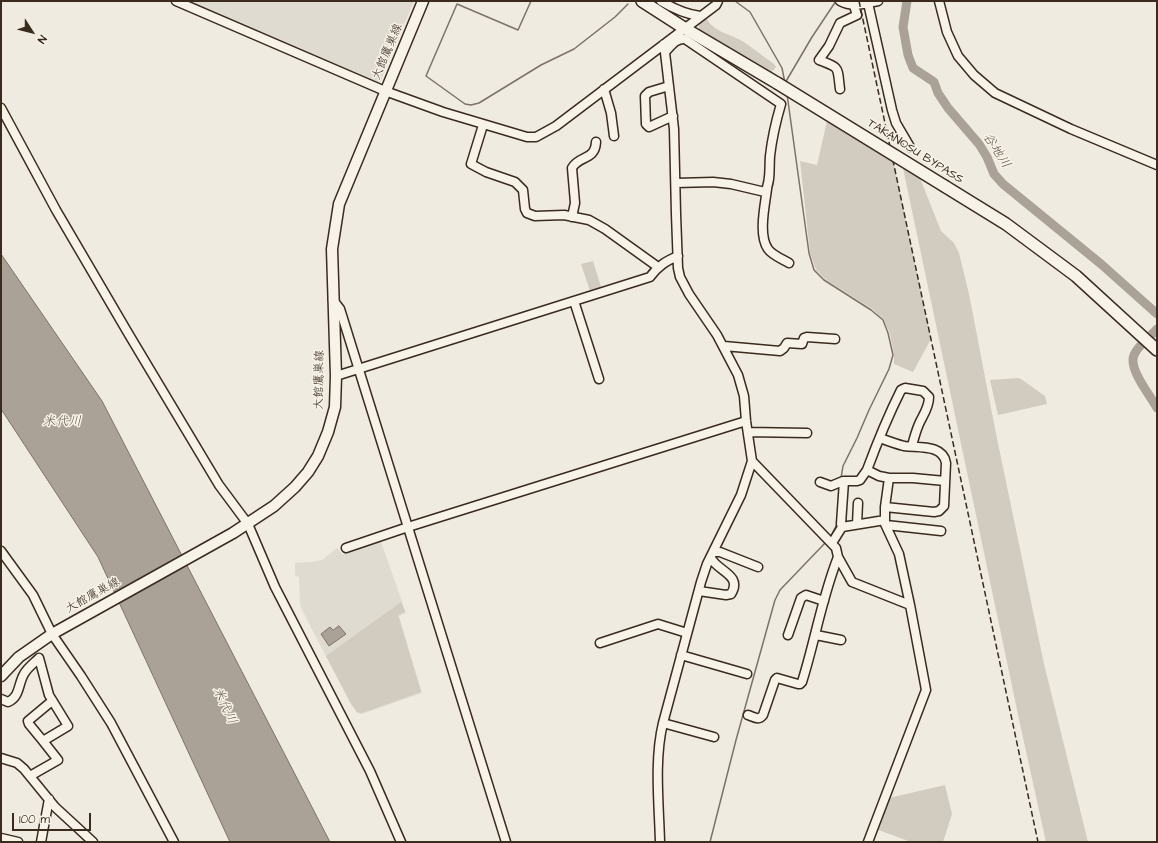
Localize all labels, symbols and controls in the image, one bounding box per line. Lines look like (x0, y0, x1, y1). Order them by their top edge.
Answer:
north arrow (12, 12, 52, 52)
street label: 大館鷹巣線 (370, 22, 406, 82)
text: N (34, 32, 50, 47)
street label: TAKANOSU BYPASS (864, 117, 966, 187)
water label: 谷地川 (979, 130, 1013, 172)
street label: 大館鷹巣線 (312, 350, 328, 410)
water label: 米代川 (43, 414, 81, 430)
street label: 大館鷹巣線 (63, 575, 123, 617)
water label: 米代川 (209, 685, 239, 727)
scale bar (14, 805, 93, 831)
text: 100 m (19, 811, 50, 828)

